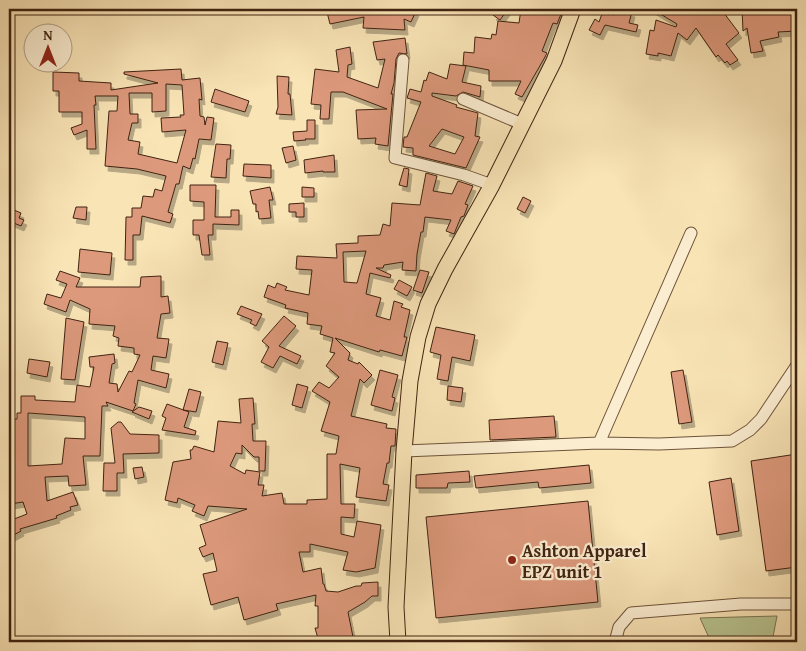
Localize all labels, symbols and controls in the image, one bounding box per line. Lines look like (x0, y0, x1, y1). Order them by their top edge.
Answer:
north arrow (22, 22, 72, 72)
text: N (43, 25, 53, 45)
place label: Ashton Apparel EPZ unit 1 (522, 537, 647, 585)
marker: Ashton Apparel EPZ unit 1 (506, 554, 518, 566)

